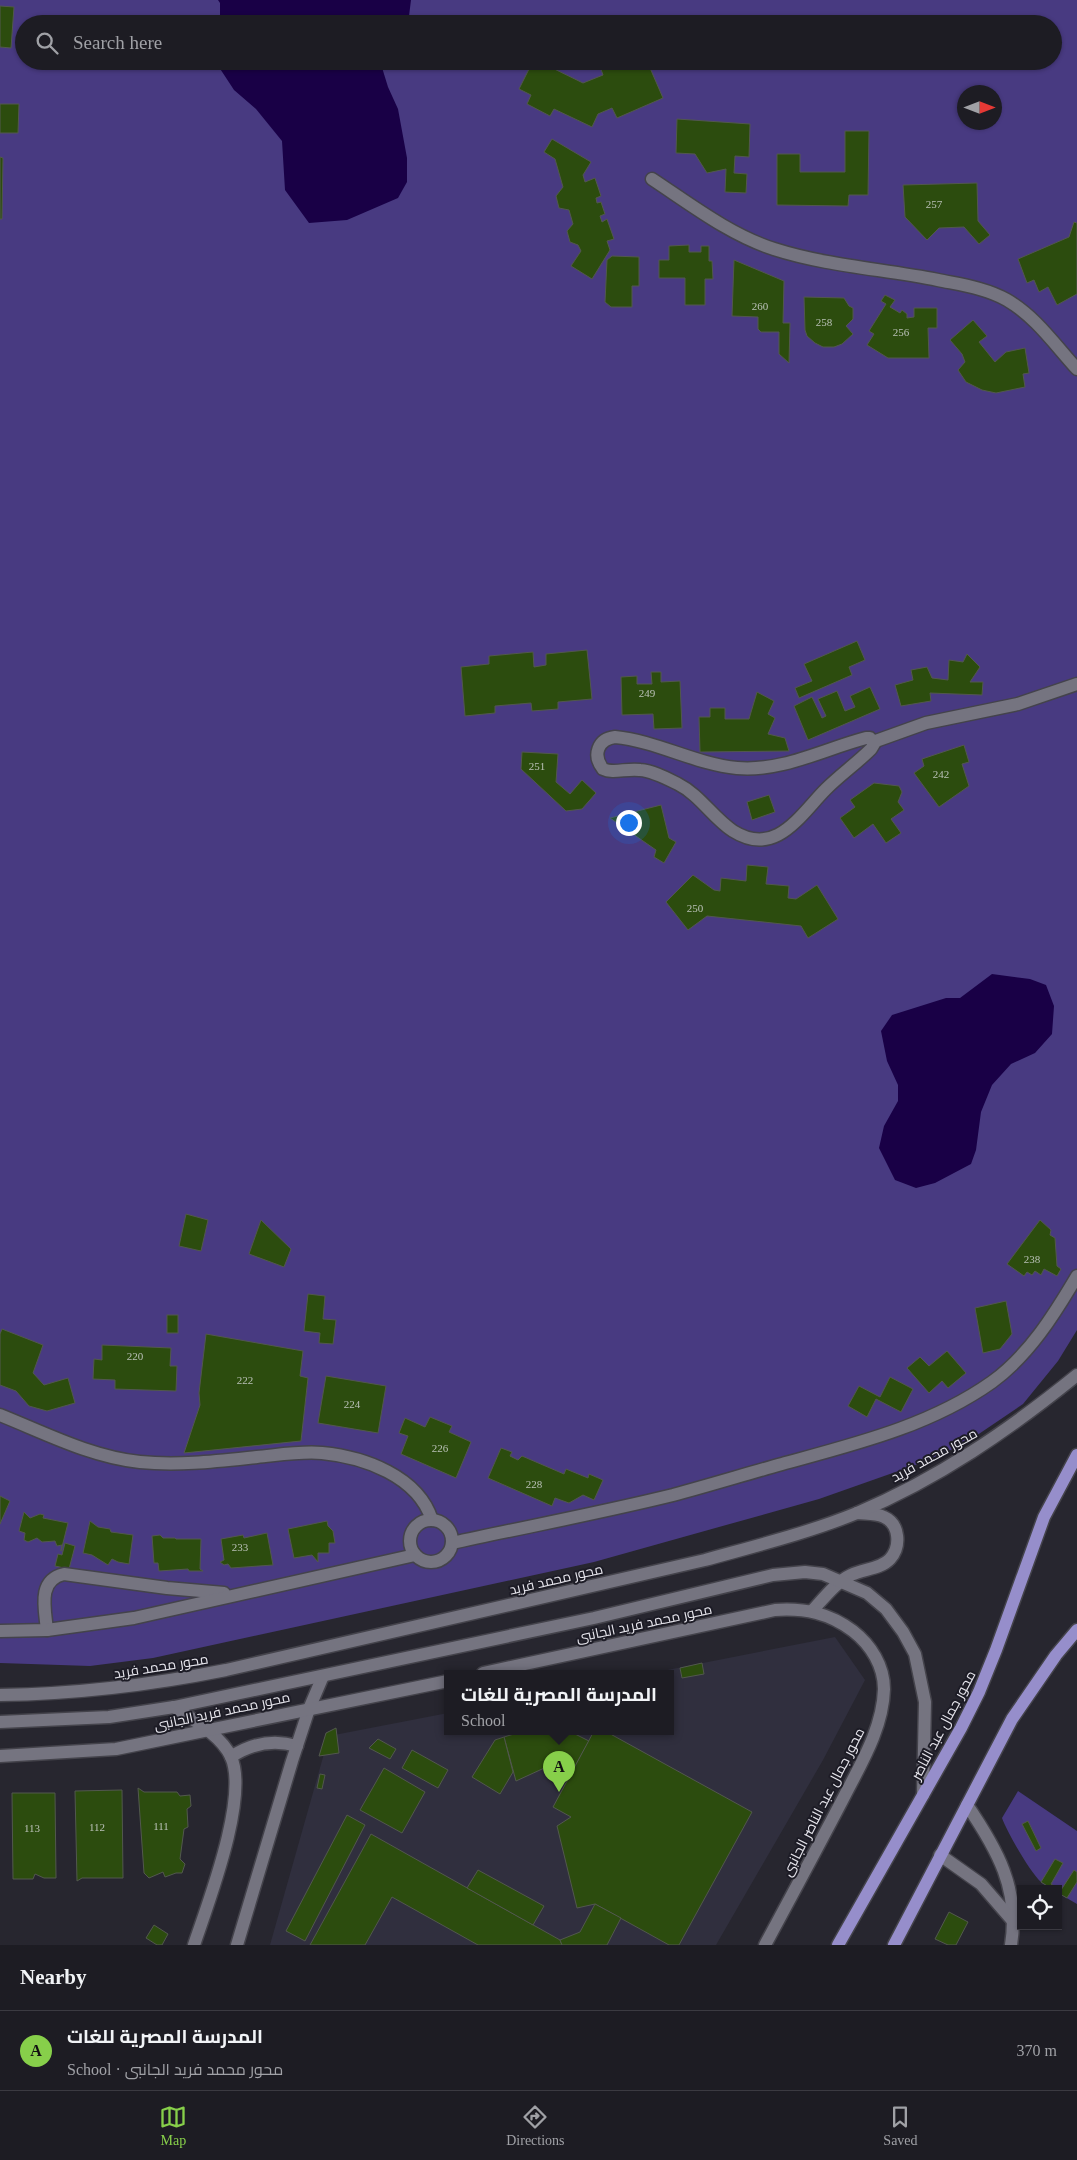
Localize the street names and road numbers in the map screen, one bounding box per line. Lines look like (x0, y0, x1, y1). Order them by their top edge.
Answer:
street label: محور محمد فريد (889, 1426, 980, 1485)
street label: محور محمد فريد (508, 1561, 604, 1598)
street label: محور محمد فريد الجانبى (575, 1602, 713, 1645)
street label: محور محمد فريد (113, 1652, 209, 1681)
street label: محور جمال عبد الناصر (908, 1668, 979, 1784)
street label: محور محمد فريد الجانبى (153, 1690, 291, 1733)
street label: محور جمال عبد الناصر الجانبى (779, 1726, 868, 1879)

